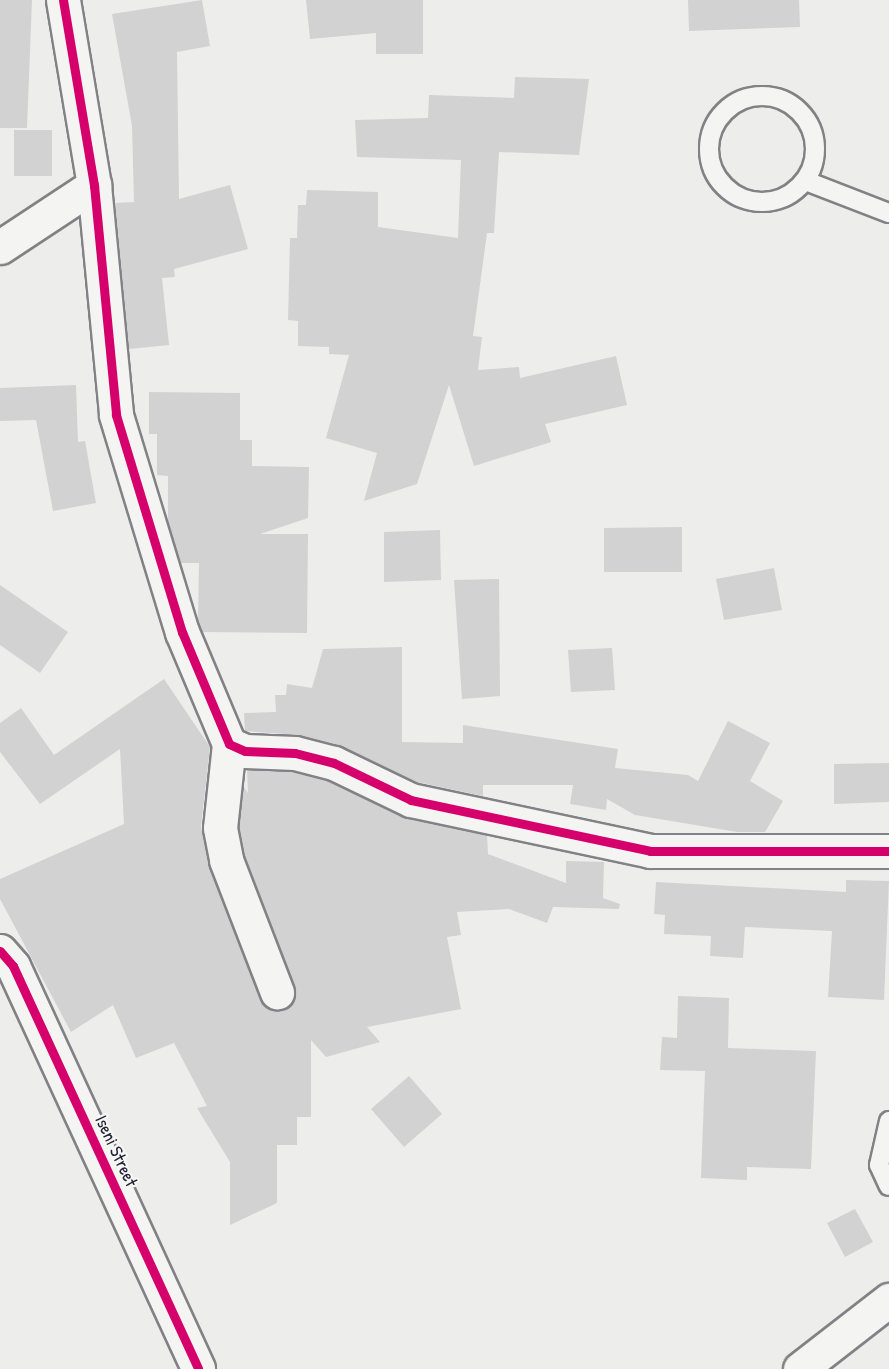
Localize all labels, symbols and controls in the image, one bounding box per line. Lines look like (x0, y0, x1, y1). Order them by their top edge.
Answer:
street label: Iseni Street (90, 1112, 142, 1190)

